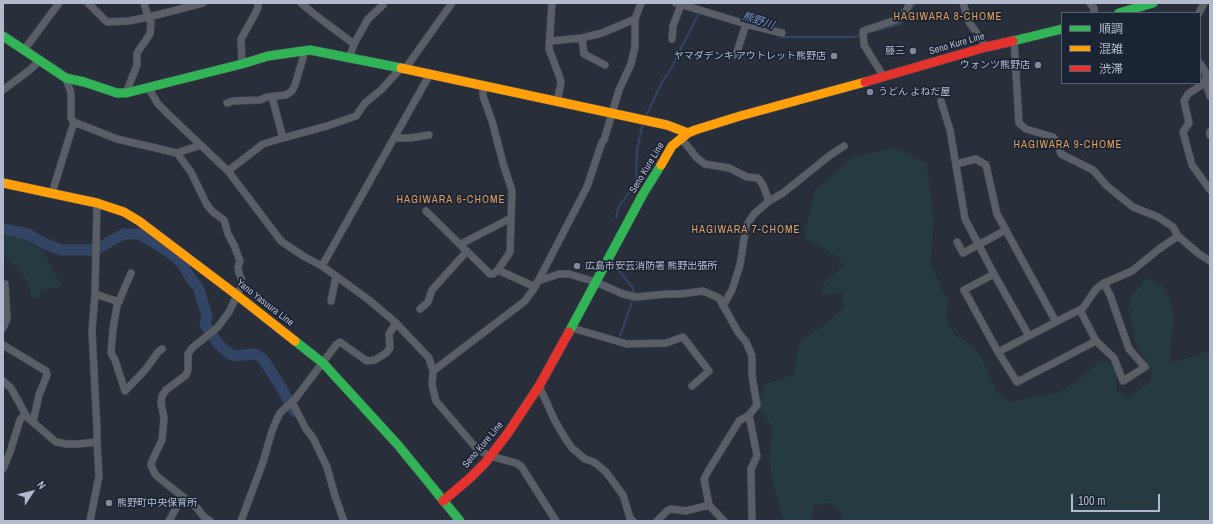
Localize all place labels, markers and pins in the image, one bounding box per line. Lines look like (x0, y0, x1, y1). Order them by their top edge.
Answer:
place label: 藤三 (885, 45, 905, 57)
marker: 藤三 (908, 46, 918, 56)
place label: ヤマダデンキ アウトレット熊野店 (674, 50, 826, 62)
marker: ヤマダデンキ アウトレット熊野店 (829, 51, 839, 61)
place label: ウォンツ熊野店 (960, 59, 1030, 71)
marker: ウォンツ熊野店 (1033, 60, 1043, 70)
place label: うどん よねだ屋 (878, 86, 950, 98)
marker: うどん よねだ屋 (865, 87, 875, 97)
place label: 広島市安芸消防署 熊野出張所 (585, 260, 717, 272)
marker: 広島市安芸消防署 熊野出張所 (572, 261, 582, 271)
place label: 熊野町中央保育所 (117, 497, 197, 509)
marker: 熊野町中央保育所 (104, 498, 114, 508)

